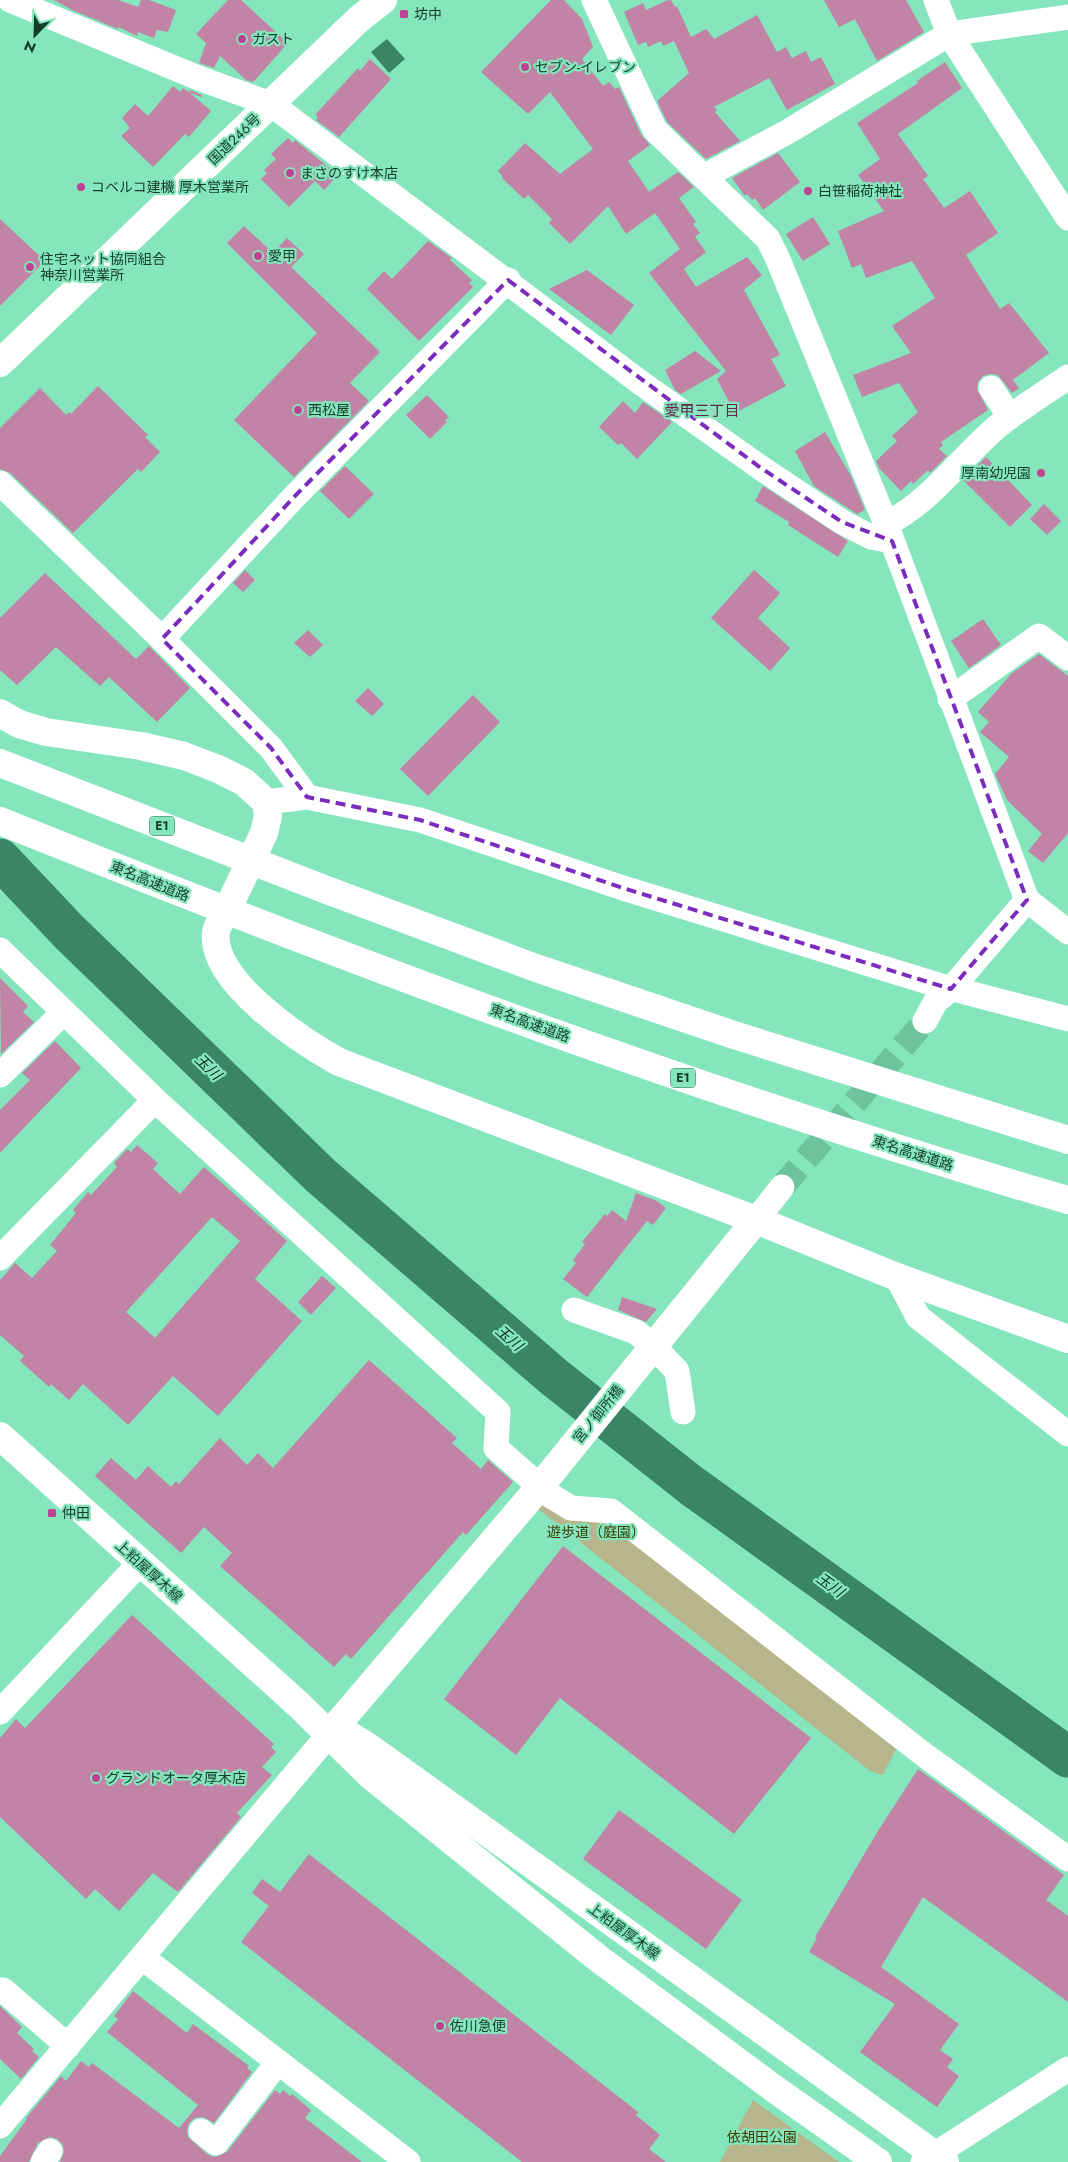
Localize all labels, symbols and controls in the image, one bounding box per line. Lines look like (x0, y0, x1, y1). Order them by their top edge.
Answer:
place label: 坊中 (414, 4, 442, 24)
marker: 坊中 (398, 8, 410, 20)
north arrow (10, 10, 60, 60)
place label: ガスト (252, 29, 294, 49)
marker: ガスト (236, 33, 248, 45)
text: N (21, 36, 39, 58)
place label: セブン-イレブン (535, 57, 636, 77)
marker: セブン-イレブン (519, 61, 531, 73)
street label: 国道246号 (203, 109, 265, 169)
place label: まさのすけ本店 (300, 163, 398, 183)
marker: まさのすけ本店 (284, 167, 296, 179)
place label: コベルコ建機 厚木営業所 (91, 177, 249, 197)
marker: コベルコ建機 厚木営業所 (75, 181, 87, 193)
place label: 白笹稲荷神社 (818, 181, 902, 201)
marker: 白笹稲荷神社 (802, 185, 814, 197)
place label: 愛甲 (268, 246, 296, 266)
place label: 住宅ネット協同組合 神奈川営業所 (40, 249, 166, 285)
marker: 愛甲 (252, 250, 264, 262)
marker: 住宅ネット協同組合 神奈川営業所 (24, 261, 36, 273)
place label: 西松屋 (308, 400, 350, 420)
district label: 愛甲三丁目 (664, 400, 740, 422)
marker: 西松屋 (292, 404, 304, 416)
place label: 厚南幼児園 (961, 463, 1031, 483)
marker: 厚南幼児園 (1035, 467, 1047, 479)
road number: E1 (150, 816, 174, 836)
street label: 東名高速道路 (107, 856, 193, 906)
street label: 東名高速道路 (487, 999, 573, 1047)
water label: 玉川 (190, 1049, 228, 1087)
road number: E1 (670, 1068, 696, 1088)
street label: 東名高速道路 (870, 1131, 956, 1175)
water label: 玉川 (490, 1320, 529, 1357)
street label: 宮ノ御所橋 (568, 1381, 628, 1447)
place label: 仲田 (62, 1503, 90, 1523)
marker: 仲田 (46, 1507, 58, 1519)
park label: 遊歩道（庭園） (547, 1522, 645, 1542)
street label: 上粕屋厚木線 (111, 1535, 187, 1607)
water label: 玉川 (811, 1567, 850, 1604)
place label: グランドオータ厚木店 (106, 1768, 246, 1788)
marker: グランドオータ厚木店 (90, 1772, 102, 1784)
street label: 上粕屋厚木線 (584, 1898, 664, 1964)
place label: 佐川急便 (450, 2016, 506, 2036)
marker: 佐川急便 (434, 2020, 446, 2032)
park label: 依胡田公園 (726, 2127, 797, 2147)

